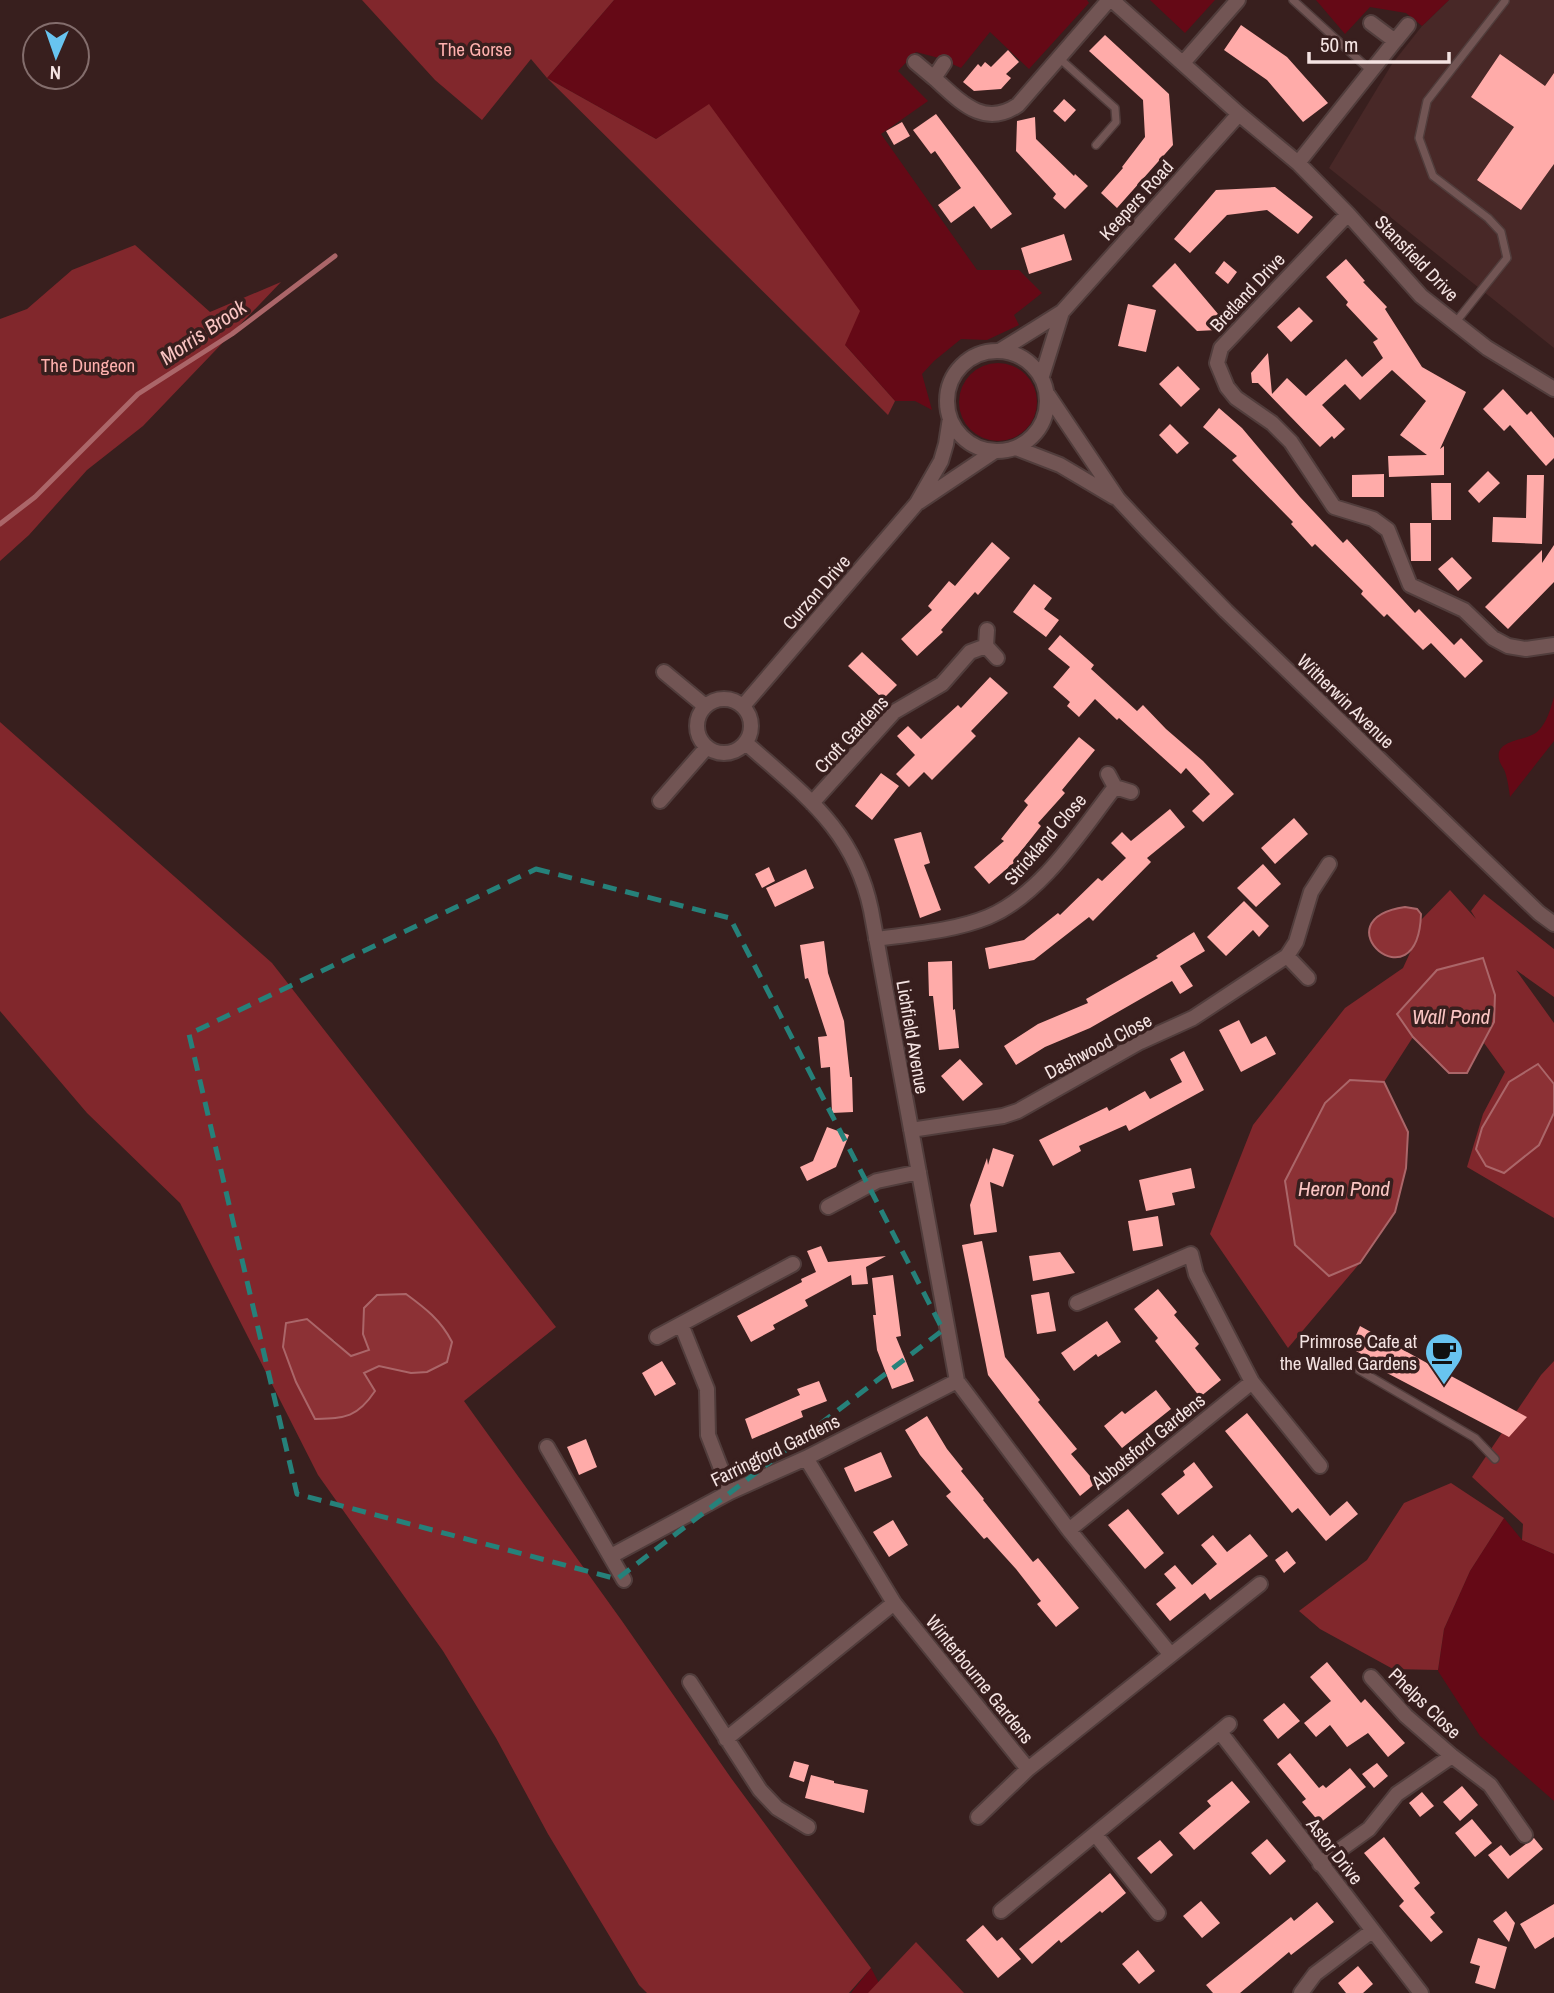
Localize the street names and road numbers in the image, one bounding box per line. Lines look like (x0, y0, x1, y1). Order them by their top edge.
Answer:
street label: Keepers Road (1093, 154, 1179, 246)
street label: Stansfield Drive (1369, 209, 1465, 307)
street label: Bretland Drive (1204, 247, 1290, 337)
street label: Curzon Drive (776, 549, 856, 635)
street label: Witherwin Avenue (1292, 648, 1400, 754)
street label: Croft Gardens (808, 689, 894, 779)
street label: Strickland Close (998, 788, 1092, 890)
street label: Lichfield Avenue (890, 978, 936, 1096)
street label: Dashwood Close (1040, 1007, 1156, 1085)
street label: Abbotsford Gardens (1085, 1387, 1211, 1496)
street label: Farringford Gardens (706, 1407, 844, 1492)
street label: Winterbourne Gardens (920, 1609, 1040, 1749)
street label: Phelps Close (1383, 1662, 1467, 1744)
street label: Astor Drive (1300, 1812, 1369, 1890)

